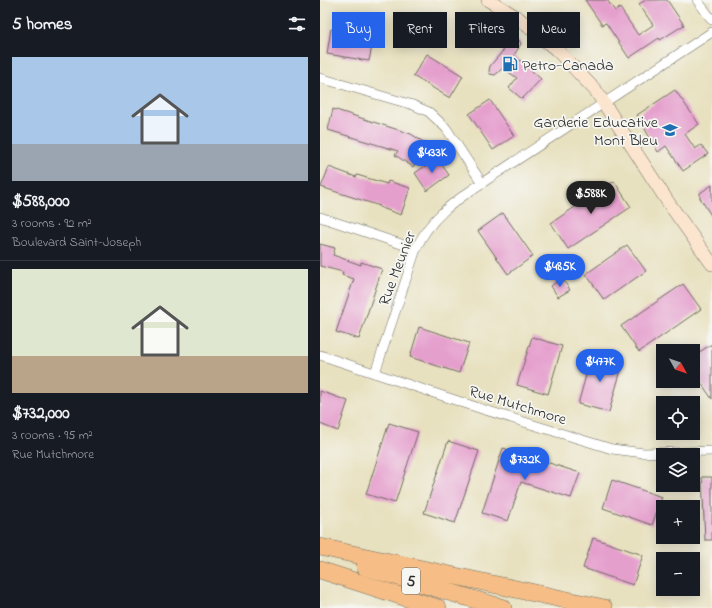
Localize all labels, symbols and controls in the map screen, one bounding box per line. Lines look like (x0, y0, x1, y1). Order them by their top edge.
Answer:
text: 5 homes (12, 12, 72, 37)
chip: Buy (332, 12, 385, 48)
chip: Rent (393, 12, 447, 48)
chip: Filters (455, 12, 519, 48)
chip: New (527, 12, 580, 48)
icon: filters (286, 13, 308, 35)
place label: Petro-Canada (522, 54, 614, 78)
fuel station icon: Petro-Canada (501, 55, 519, 73)
icon: home (124, 83, 196, 155)
place label: Garderie Educative Mont Bleu (534, 111, 659, 153)
school or university icon: Garderie Educative Mont Bleu (661, 121, 679, 139)
pin: $433K (404, 140, 460, 174)
text: $433K (417, 143, 447, 162)
pin: $588K (563, 181, 619, 215)
text: $588K (575, 184, 607, 203)
text: $588,000 (12, 189, 70, 214)
text: 3 rooms · 92 m² (12, 214, 92, 233)
street label: Rue Meunier (373, 228, 423, 309)
text: Boulevard Saint-Joseph (12, 233, 141, 252)
pin: $485K (532, 254, 588, 288)
text: $485K (544, 257, 576, 276)
icon: home (124, 295, 196, 367)
north arrow (656, 344, 700, 388)
map controls (656, 344, 700, 596)
pin: $477K (572, 349, 628, 383)
text: $477K (585, 352, 615, 371)
street label: Rue Mutchmore (466, 380, 570, 432)
button: locate (656, 396, 700, 440)
text: $732,000 (12, 401, 70, 426)
text: 3 rooms · 95 m² (12, 426, 93, 445)
text: Rue Mutchmore (12, 445, 94, 464)
pin: $732K (497, 447, 553, 481)
button: layers (656, 448, 700, 492)
text: $732K (509, 450, 541, 469)
button: + (656, 500, 700, 544)
button: − (656, 552, 700, 596)
road number: 5 (402, 568, 420, 594)

